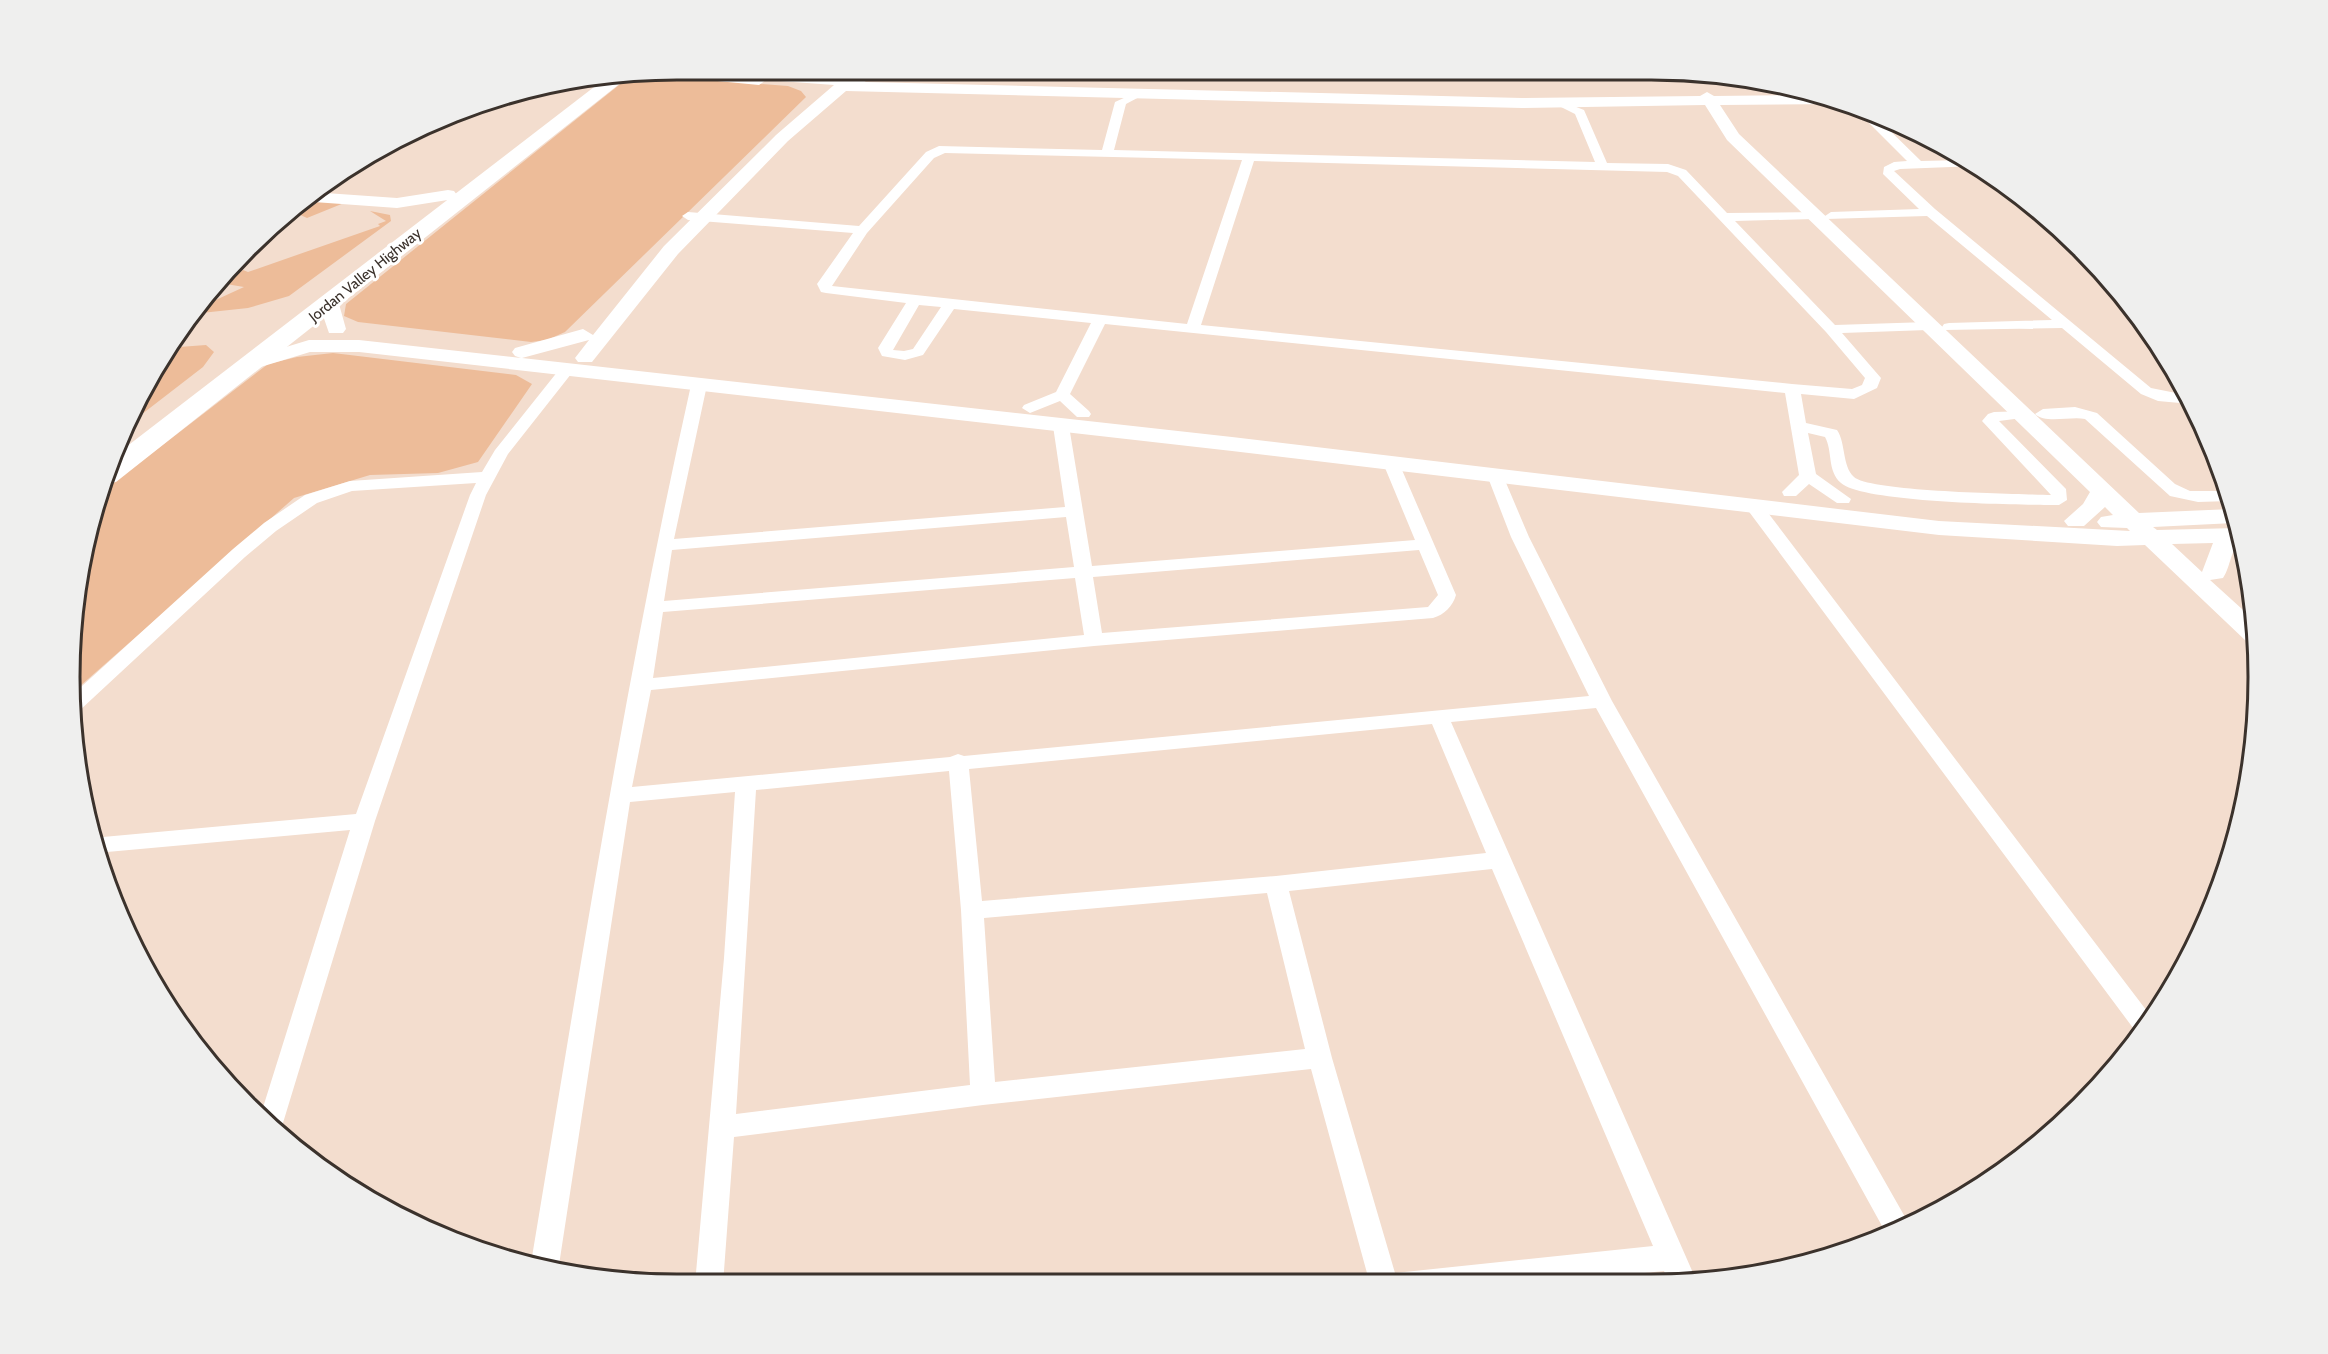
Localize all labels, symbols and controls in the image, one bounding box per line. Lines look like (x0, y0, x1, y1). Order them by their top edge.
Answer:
street label: Jordan Valley Highway (304, 224, 425, 326)

